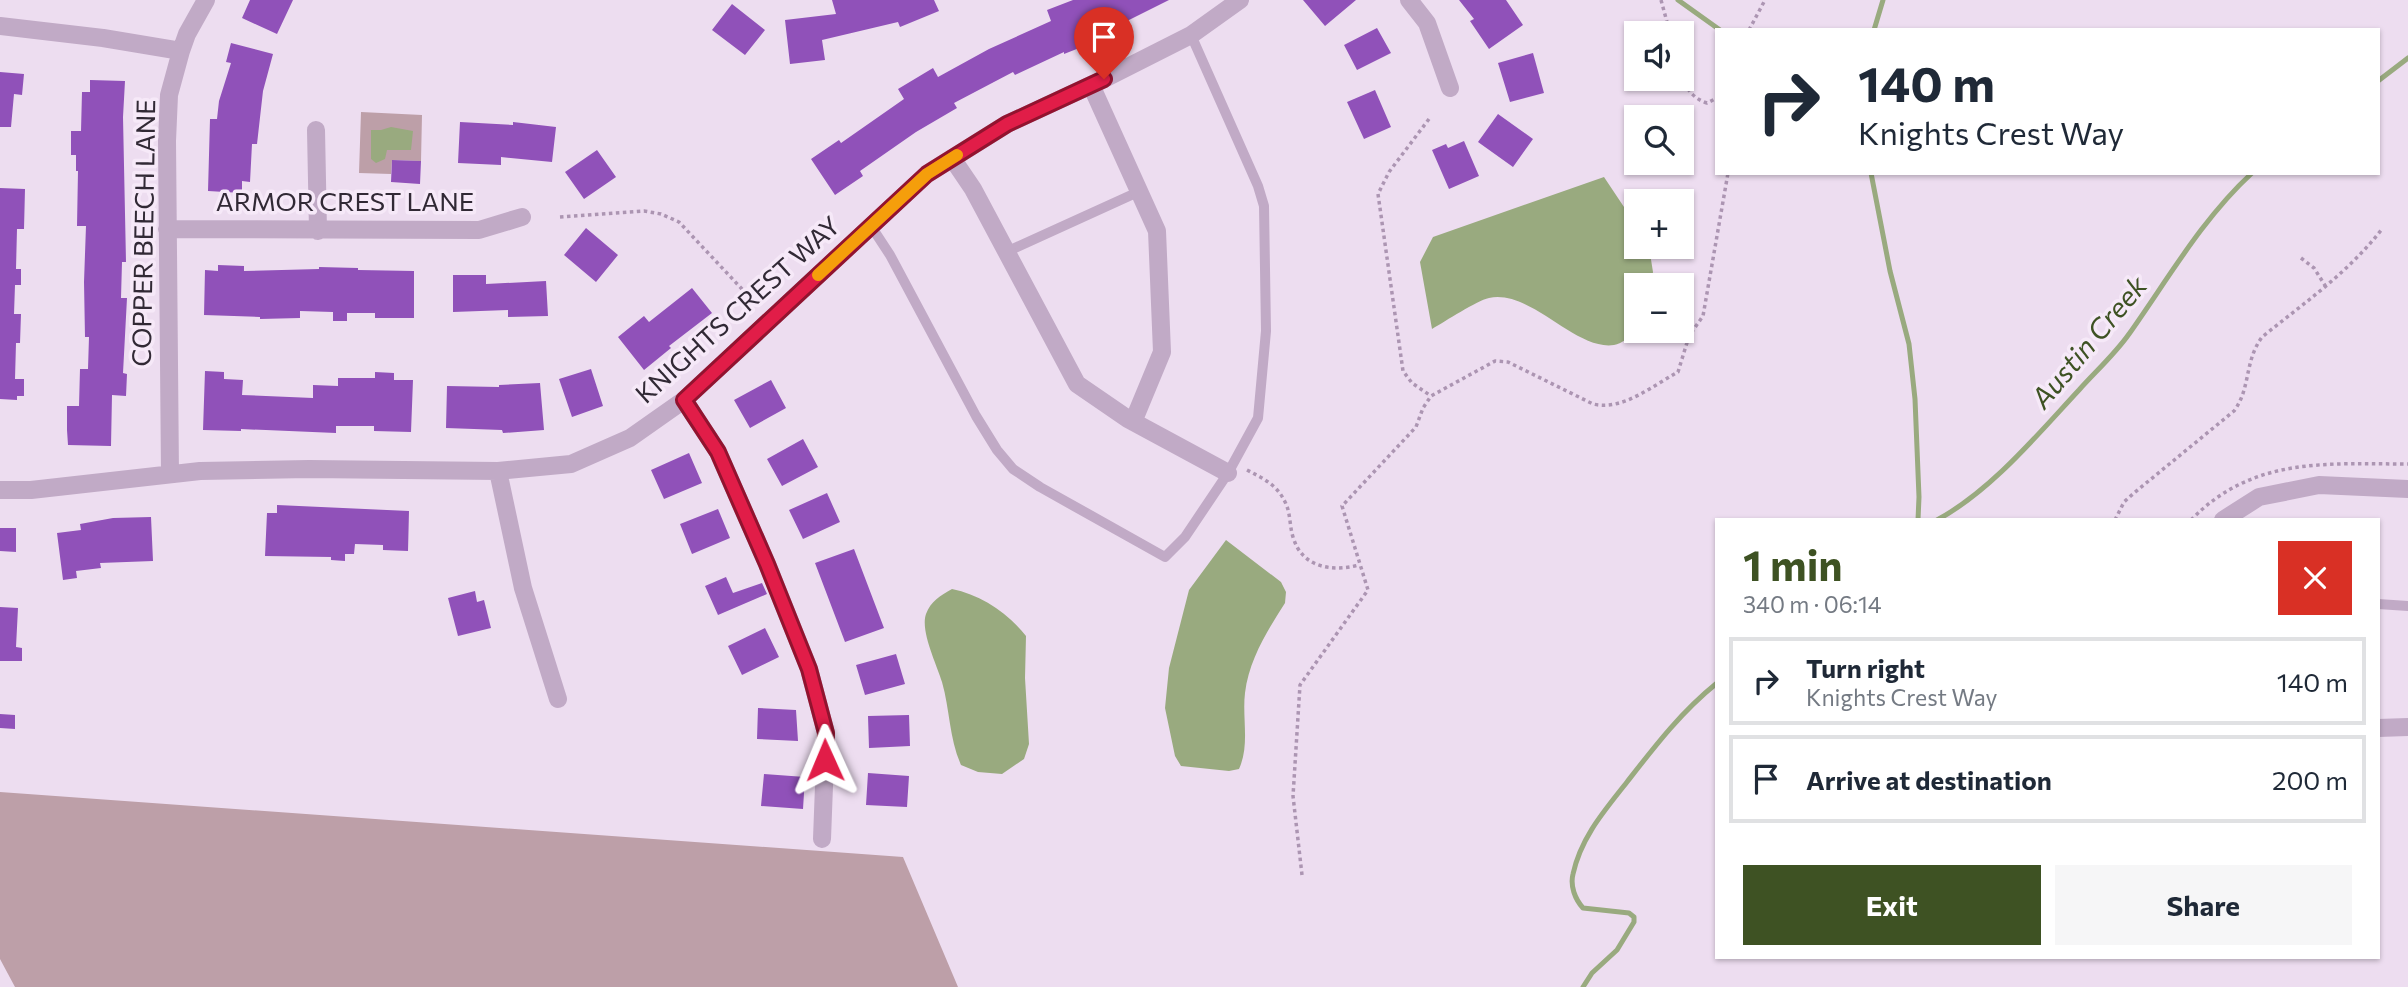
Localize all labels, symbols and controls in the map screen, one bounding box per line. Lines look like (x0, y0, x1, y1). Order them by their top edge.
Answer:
pin (1074, 7, 1134, 79)
icon: arrive (1085, 18, 1123, 56)
map controls (1624, 21, 1694, 343)
button: sound (1624, 21, 1694, 91)
text: 140 m (1858, 52, 1995, 112)
icon: right (1743, 56, 1834, 147)
street label: COPPER BEECH LANE (125, 99, 160, 367)
button: search (1624, 105, 1694, 175)
text: Knights Crest Way (1858, 112, 2124, 152)
street label: ARMOR CREST LANE (216, 185, 474, 216)
button: + (1624, 189, 1694, 259)
street label: KNIGHTS CREST WAY (628, 209, 846, 409)
water label: Austin Creek (2022, 268, 2154, 415)
button: − (1624, 273, 1694, 343)
text: 1 min (1743, 538, 1843, 590)
button: close (2278, 541, 2352, 615)
text: 340 m · 06:14 (1743, 590, 1882, 618)
text: Turn right (1806, 652, 1925, 683)
icon: right (1747, 662, 1785, 700)
text: 140 m (2277, 666, 2348, 697)
text: Knights Crest Way (1806, 683, 1997, 711)
position arrow (788, 723, 862, 797)
icon: arrive (1747, 760, 1785, 798)
text: Arrive at destination (1806, 764, 2052, 795)
text: 200 m (2272, 764, 2348, 795)
button: Exit (1743, 865, 2041, 945)
button: Share (2055, 865, 2352, 945)

